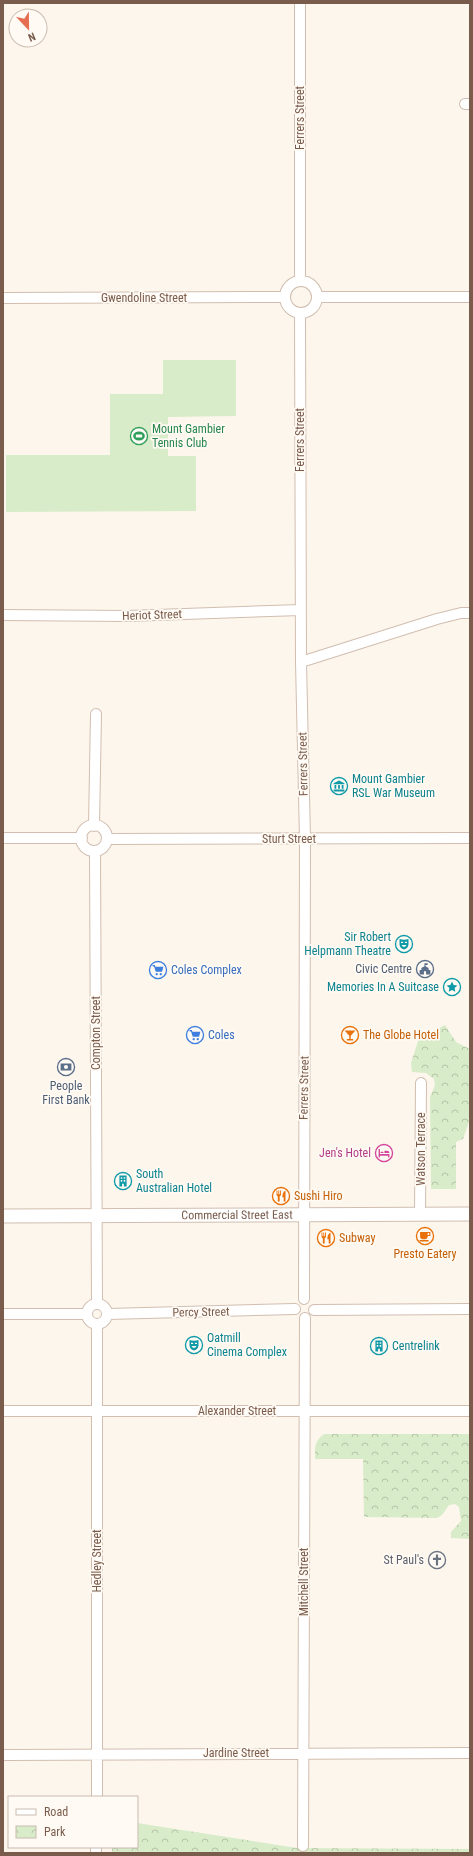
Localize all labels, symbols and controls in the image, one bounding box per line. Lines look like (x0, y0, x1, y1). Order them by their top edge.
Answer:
north arrow (8, 8, 48, 48)
text: N (26, 30, 37, 44)
street label: Ferrers Street (293, 86, 307, 150)
street label: Gwendoline Street (101, 291, 188, 305)
street label: Ferrers Street (293, 408, 307, 472)
place label: Mount Gambier Tennis Club (152, 422, 225, 450)
sports icon: Mount Gambier Tennis Club (129, 426, 149, 446)
street label: Heriot Street (122, 607, 183, 623)
street label: Ferrers Street (295, 731, 311, 796)
place label: Mount Gambier RSL War Museum (352, 772, 435, 800)
museum icon: Mount Gambier RSL War Museum (329, 776, 349, 796)
street label: Sturt Street (262, 832, 316, 846)
place label: Sir Robert Helpmann Theatre (304, 930, 391, 958)
theatre icon: Sir Robert Helpmann Theatre (394, 934, 414, 954)
public building icon: Civic Centre (415, 959, 435, 979)
supermarket icon: Coles Complex (148, 960, 168, 980)
place label: Civic Centre (355, 962, 412, 976)
place label: Coles Complex (171, 963, 242, 977)
place icon: Memories In A Suitcase (442, 977, 462, 997)
place label: Memories In A Suitcase (327, 980, 439, 994)
street label: Compton Street (89, 996, 103, 1070)
supermarket icon: Coles (185, 1025, 205, 1045)
bar icon: The Globe Hotel (340, 1025, 360, 1045)
place label: Coles (208, 1028, 235, 1042)
place label: The Globe Hotel (363, 1028, 439, 1042)
street label: Ferrers Street (296, 1055, 312, 1120)
bank icon: People First Bank (56, 1057, 76, 1077)
place label: People First Bank (42, 1079, 90, 1107)
street label: Watson Terrace (414, 1112, 428, 1186)
hotel icon: Jen's Hotel (374, 1143, 394, 1163)
place label: Jen's Hotel (319, 1146, 371, 1160)
place label: South Australian Hotel (136, 1167, 212, 1195)
building icon: South Australian Hotel (113, 1171, 133, 1191)
restaurant icon: Sushi Hiro (271, 1186, 291, 1206)
place label: Sushi Hiro (294, 1189, 343, 1203)
street label: Commercial Street East (181, 1208, 293, 1222)
cafe icon: Presto Eatery (415, 1226, 435, 1246)
restaurant icon: Subway (316, 1228, 336, 1248)
place label: Subway (339, 1231, 375, 1245)
place label: Presto Eatery (393, 1247, 457, 1261)
street label: Percy Street (172, 1304, 230, 1319)
place label: Oatmill Cinema Complex (207, 1331, 287, 1359)
theatre icon: Oatmill Cinema Complex (184, 1335, 204, 1355)
building icon: Centrelink (369, 1336, 389, 1356)
place label: Centrelink (392, 1339, 440, 1353)
street label: Alexander Street (198, 1404, 277, 1418)
street label: Hedley Street (90, 1529, 104, 1593)
street label: Mitchell Street (297, 1547, 311, 1616)
church icon: St Paul's (427, 1550, 447, 1570)
place label: St Paul's (383, 1553, 424, 1567)
street label: Jardine Street (203, 1746, 269, 1760)
legend (8, 1796, 138, 1848)
text: Road (44, 1805, 68, 1819)
text: Park (44, 1825, 66, 1839)

